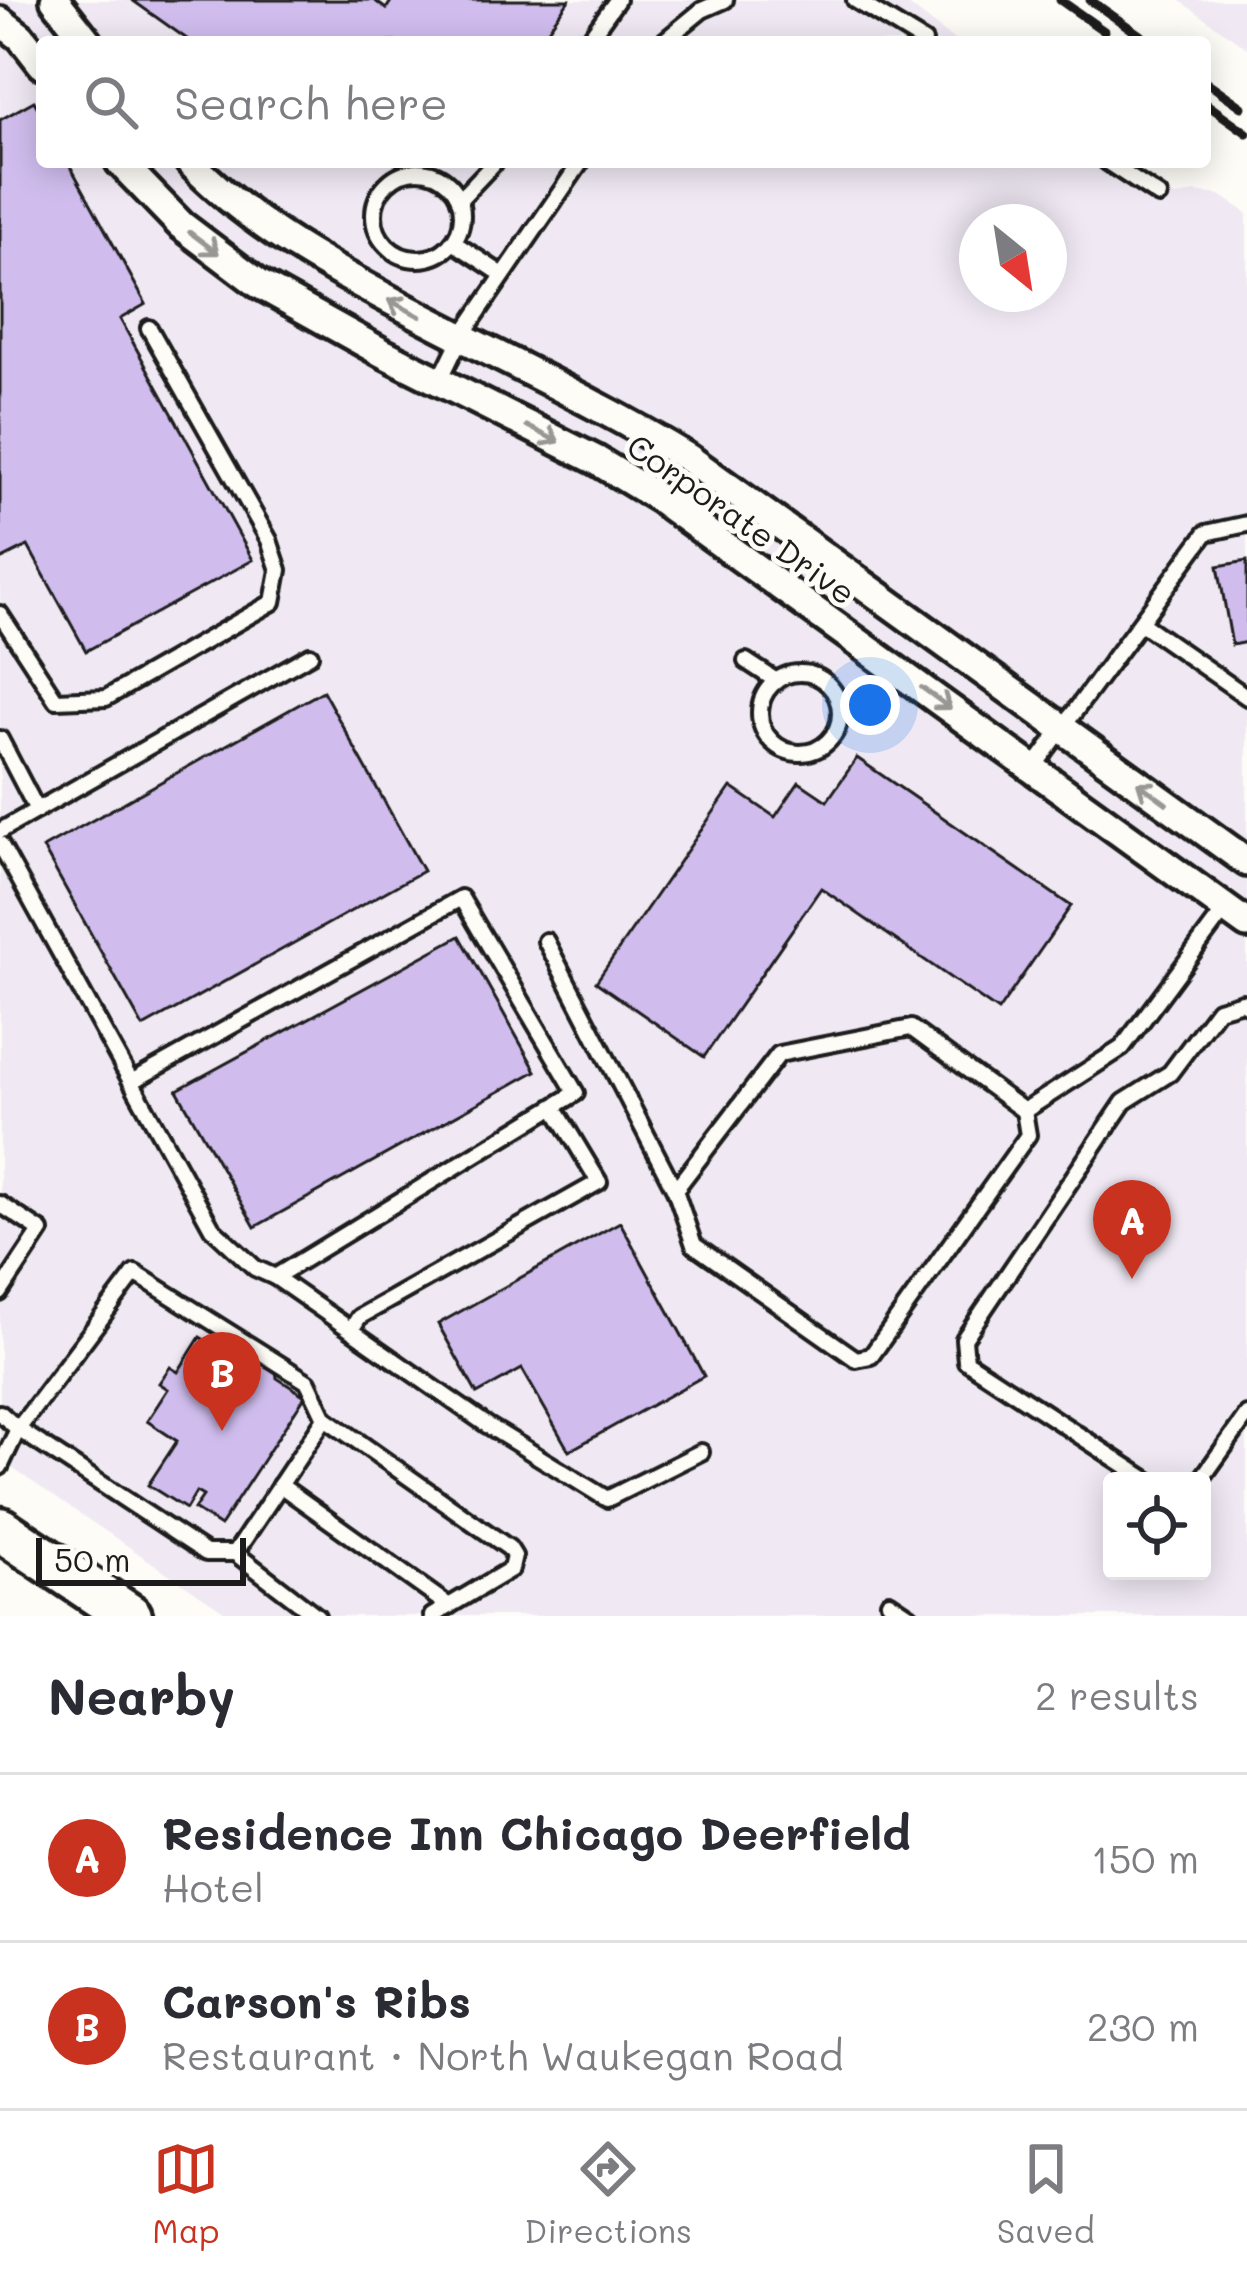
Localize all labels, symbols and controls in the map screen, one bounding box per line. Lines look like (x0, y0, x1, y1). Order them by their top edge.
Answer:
search box (36, 36, 1211, 168)
icon: search (78, 69, 144, 135)
text: Search here (174, 73, 448, 131)
north arrow (959, 204, 1067, 312)
one-way arrow (188, 229, 220, 255)
one-way arrow (388, 296, 423, 319)
street label: Corporate Drive (619, 423, 865, 613)
one-way arrow (524, 424, 560, 446)
your location (840, 675, 900, 735)
one-way arrow (919, 685, 952, 710)
one-way arrow (1136, 781, 1169, 807)
pin: A (1093, 1180, 1171, 1279)
pin: B (183, 1332, 261, 1431)
map controls (1103, 1472, 1211, 1580)
button: locate (1103, 1472, 1211, 1580)
scale bar (36, 1532, 246, 1585)
text: 50 m (54, 1537, 130, 1580)
text: Nearby (48, 1661, 235, 1728)
text: 2 results (1035, 1669, 1199, 1720)
text: Residence Inn Chicago Deerfield (162, 1803, 911, 1861)
text: A (73, 1832, 101, 1883)
text: 150 m (1091, 1832, 1199, 1883)
text: Hotel (162, 1861, 264, 1912)
text: Carson's Ribs (162, 1971, 471, 2029)
text: B (74, 2000, 100, 2051)
text: 230 m (1087, 2000, 1199, 2051)
text: Restaurant · North Waukegan Road (162, 2029, 844, 2080)
tab: Map (152, 2136, 220, 2251)
tab: Directions (524, 2136, 692, 2251)
tab: Saved (997, 2136, 1095, 2251)

